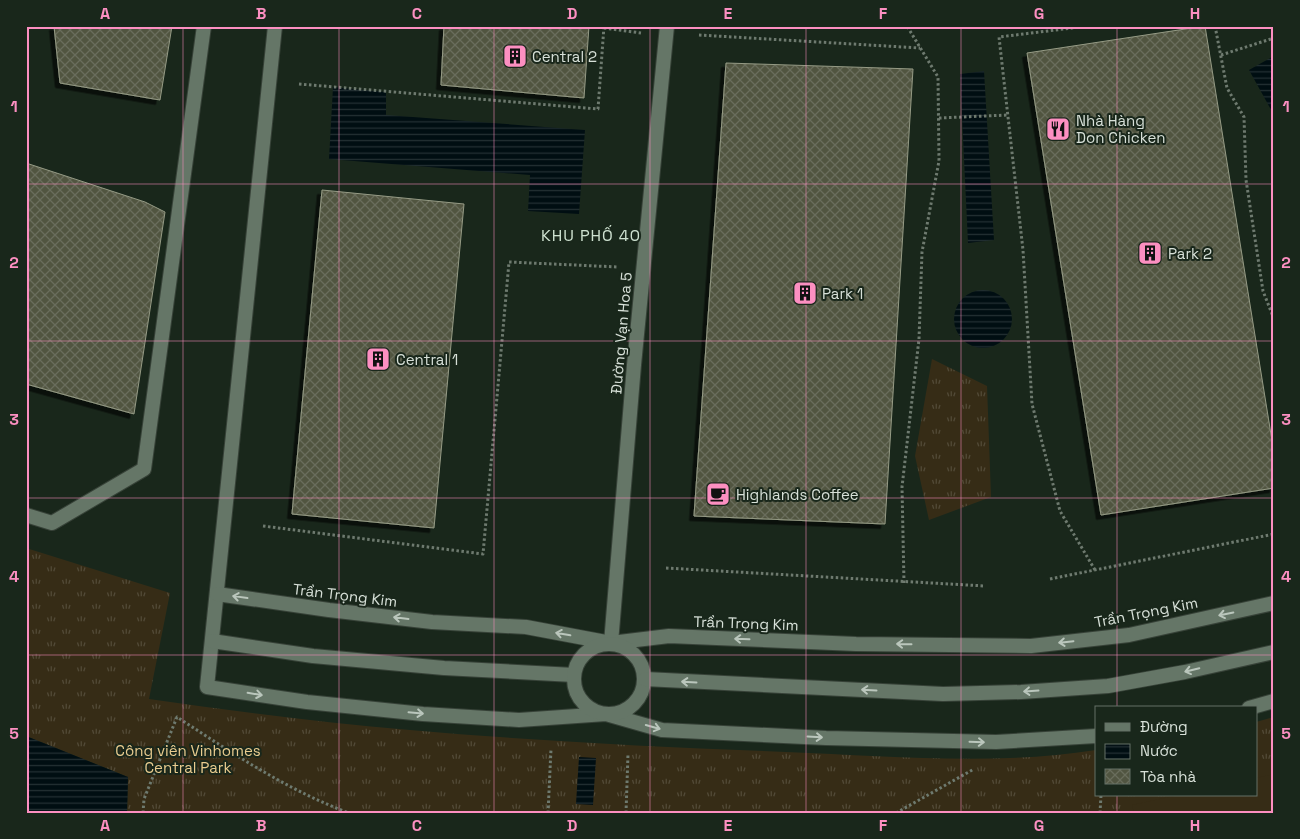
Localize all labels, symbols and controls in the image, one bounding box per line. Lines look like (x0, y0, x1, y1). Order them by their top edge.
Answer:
text: A (100, 3, 110, 24)
text: B (256, 3, 266, 24)
text: C (412, 3, 422, 24)
text: D (567, 3, 577, 24)
text: E (724, 3, 733, 24)
text: F (879, 3, 888, 24)
text: G (1034, 3, 1044, 24)
text: H (1190, 3, 1200, 24)
building icon: Central 2 (502, 43, 528, 69)
place label: Central 2 (532, 47, 597, 66)
text: 1 (10, 96, 18, 117)
text: 1 (1282, 96, 1290, 117)
place label: Nhà Hàng Don Chicken (1076, 111, 1165, 147)
restaurant icon: Nhà Hàng Don Chicken (1045, 116, 1071, 142)
district label: KHU PHỐ 40 (541, 225, 641, 246)
building icon: Park 2 (1137, 240, 1163, 266)
place label: Park 2 (1168, 244, 1212, 263)
text: 2 (9, 252, 19, 273)
text: 2 (1281, 252, 1291, 273)
street label: Đường Vạn Hoa 5 (606, 271, 636, 395)
building icon: Park 1 (792, 280, 818, 306)
place label: Park 1 (822, 284, 863, 303)
building icon: Central 1 (365, 346, 391, 372)
place label: Central 1 (396, 350, 458, 369)
text: 3 (9, 409, 19, 430)
text: 3 (1281, 409, 1291, 430)
cafe icon: Highlands Coffee (705, 481, 731, 507)
place label: Highlands Coffee (736, 485, 859, 504)
text: 4 (9, 566, 19, 587)
text: 4 (1281, 566, 1291, 587)
street label: Trần Trọng Kim (292, 579, 398, 611)
one-way arrow (233, 592, 249, 602)
street label: Trần Trọng Kim (1093, 593, 1199, 631)
one-way arrow (1219, 609, 1235, 619)
street label: Trần Trọng Kim (693, 612, 799, 634)
one-way arrow (394, 613, 410, 623)
one-way arrow (555, 629, 571, 639)
one-way arrow (734, 634, 750, 644)
one-way arrow (1059, 637, 1075, 647)
one-way arrow (896, 639, 912, 649)
one-way arrow (1185, 666, 1201, 675)
one-way arrow (681, 677, 697, 686)
one-way arrow (861, 686, 877, 695)
one-way arrow (1023, 686, 1039, 696)
one-way arrow (247, 690, 263, 700)
legend (1095, 706, 1258, 796)
one-way arrow (408, 708, 424, 718)
text: Đường (1140, 717, 1188, 736)
text: 5 (9, 723, 19, 744)
one-way arrow (644, 723, 660, 733)
text: 5 (1281, 723, 1291, 744)
one-way arrow (806, 733, 822, 742)
one-way arrow (969, 737, 985, 746)
park label: Công viên Vinhomes Central Park (115, 741, 261, 777)
text: Nước (1140, 741, 1178, 760)
text: Tòa nhà (1140, 767, 1196, 786)
text: A (100, 815, 110, 836)
text: B (256, 815, 266, 836)
text: C (412, 815, 422, 836)
text: D (567, 815, 577, 836)
text: E (724, 815, 733, 836)
text: F (879, 815, 888, 836)
text: G (1034, 815, 1044, 836)
text: H (1190, 815, 1200, 836)

